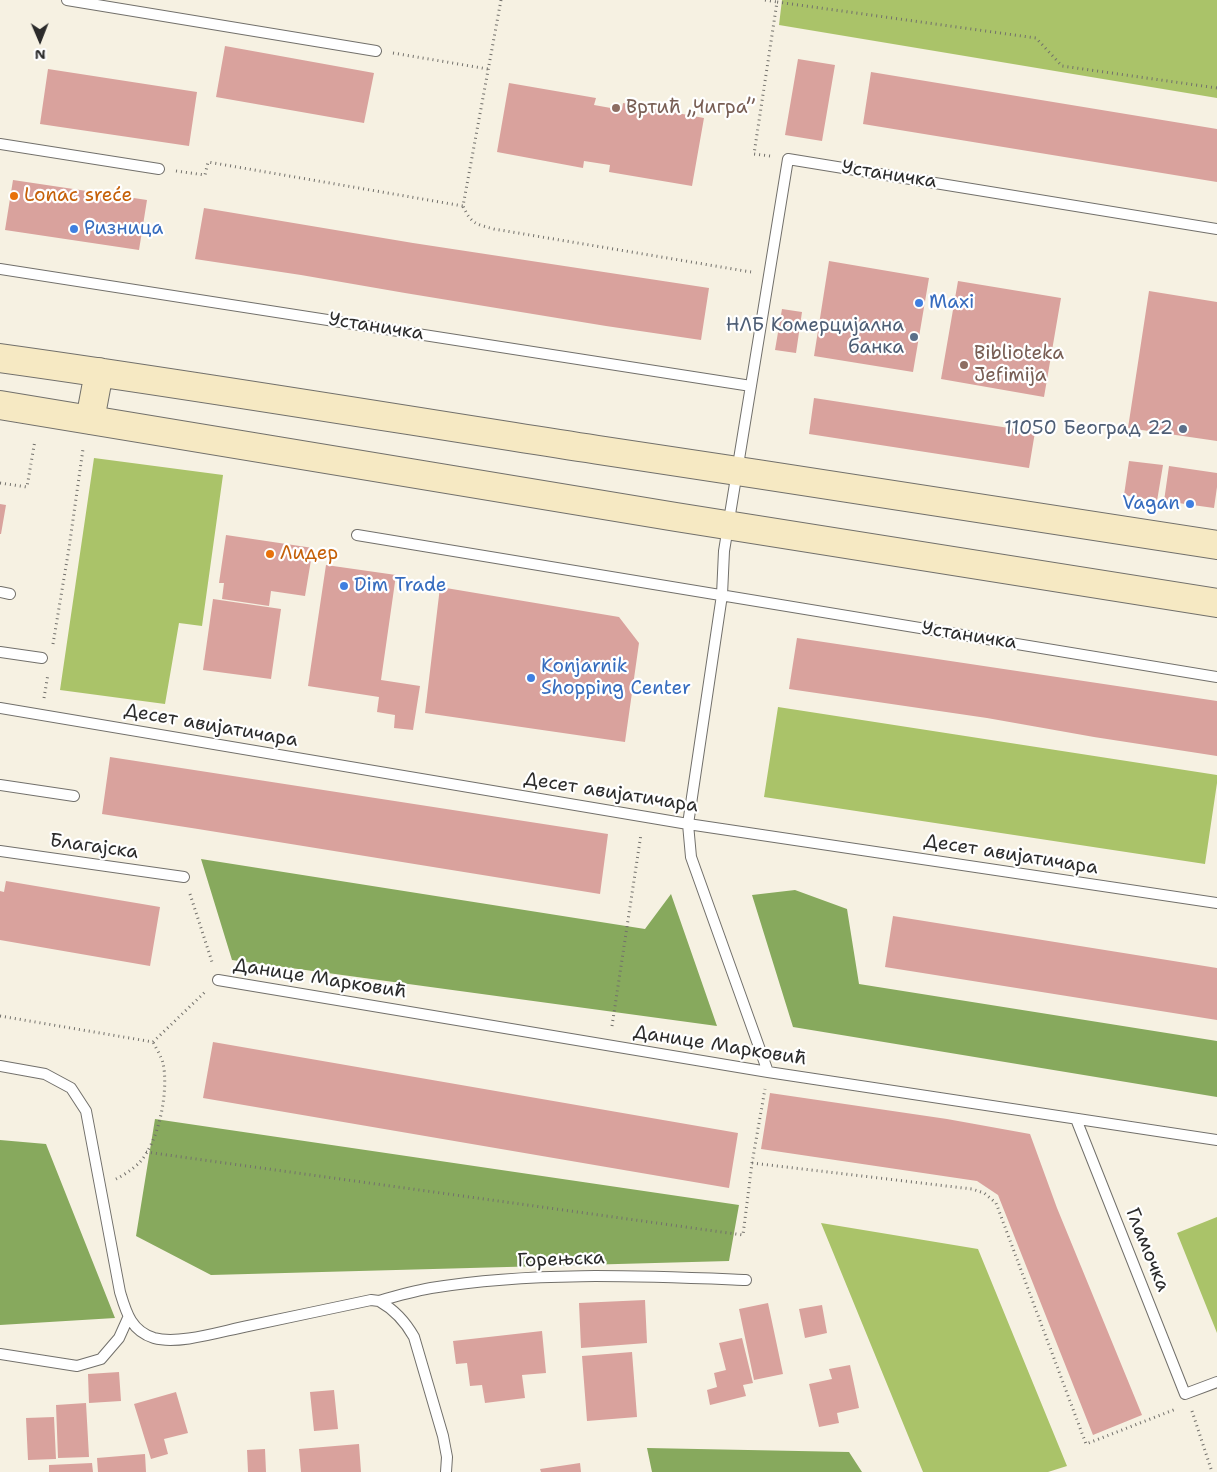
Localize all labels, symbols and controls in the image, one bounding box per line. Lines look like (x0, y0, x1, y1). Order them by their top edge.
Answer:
north arrow (15, 15, 65, 65)
text: N (35, 46, 46, 64)
place label: Вртић „Чигра” (626, 97, 755, 119)
marker: Вртић „Чигра” (610, 102, 622, 114)
street label: Устаничка (840, 156, 938, 194)
place label: Lonac sreće (24, 185, 132, 207)
marker: Lonac sreće (8, 190, 20, 202)
place label: Ризница (84, 218, 163, 240)
marker: Ризница (68, 223, 80, 235)
place label: Maxi (929, 292, 974, 314)
marker: Maxi (913, 297, 925, 309)
street label: Устаничка (327, 308, 425, 346)
place label: НЛБ Комерцијална банка (726, 315, 904, 359)
marker: НЛБ Комерцијална банка (908, 331, 920, 343)
place label: Biblioteka Jefimija (974, 343, 1064, 387)
marker: Biblioteka Jefimija (958, 359, 970, 371)
place label: 11050 Београд 22 (1004, 418, 1173, 440)
marker: 11050 Београд 22 (1177, 423, 1189, 435)
place label: Vagan (1122, 493, 1180, 515)
marker: Vagan (1184, 498, 1196, 510)
place label: Лидер (280, 543, 338, 565)
marker: Лидер (264, 548, 276, 560)
place label: Dim Trade (354, 575, 447, 597)
marker: Dim Trade (338, 580, 350, 592)
street label: Устаничка (920, 617, 1018, 655)
place label: Konjarnik Shopping Center (541, 656, 691, 700)
marker: Konjarnik Shopping Center (525, 672, 537, 684)
street label: Десет авијатичара (122, 699, 300, 753)
street label: Десет авијатичара (522, 768, 700, 818)
street label: Благајска (48, 829, 140, 865)
street label: Десет авијатичара (922, 830, 1100, 880)
street label: Данице Марковић (232, 954, 408, 1004)
street label: Данице Марковић (632, 1021, 808, 1071)
street label: Гламочка (1120, 1205, 1174, 1295)
street label: Горењска (517, 1247, 605, 1273)

